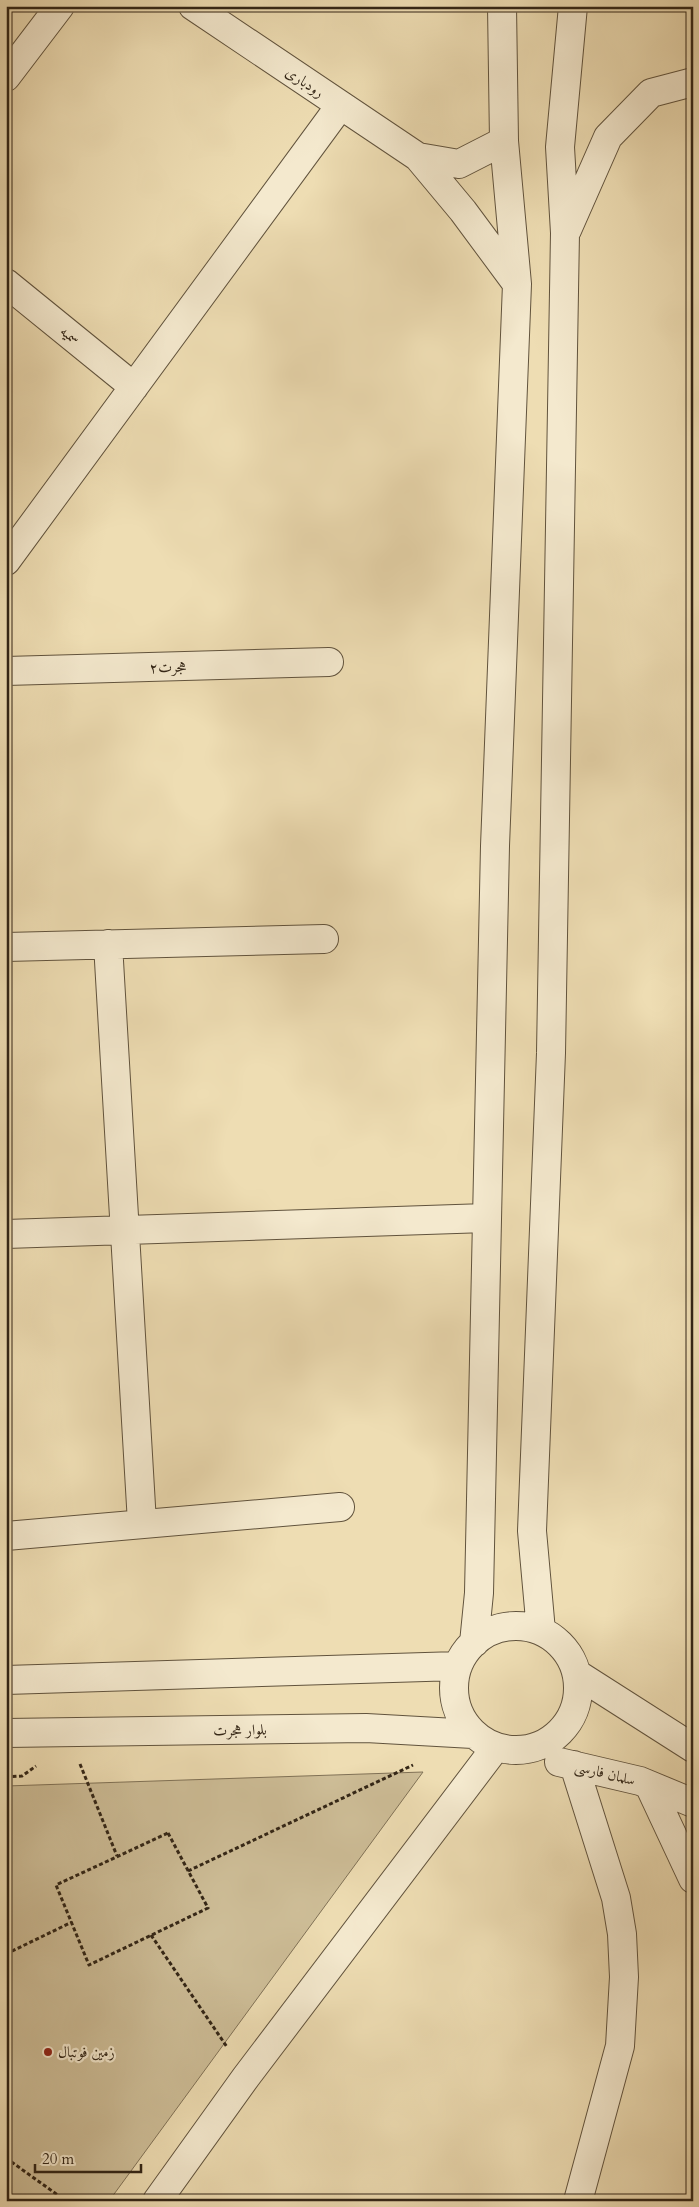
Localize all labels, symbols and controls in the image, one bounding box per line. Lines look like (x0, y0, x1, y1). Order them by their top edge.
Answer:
street label: رودباری (282, 62, 328, 102)
street label: سمیه (56, 321, 84, 349)
street label: هجرت۲ (149, 656, 187, 678)
street label: بلوار هجرت (213, 1720, 267, 1740)
street label: سلمان فارسی (572, 1756, 637, 1791)
place label: زمین فوتبال (58, 2042, 115, 2062)
marker: زمین فوتبال (42, 2046, 54, 2058)
scale bar (35, 2142, 141, 2174)
text: 20 m (42, 2149, 74, 2169)

